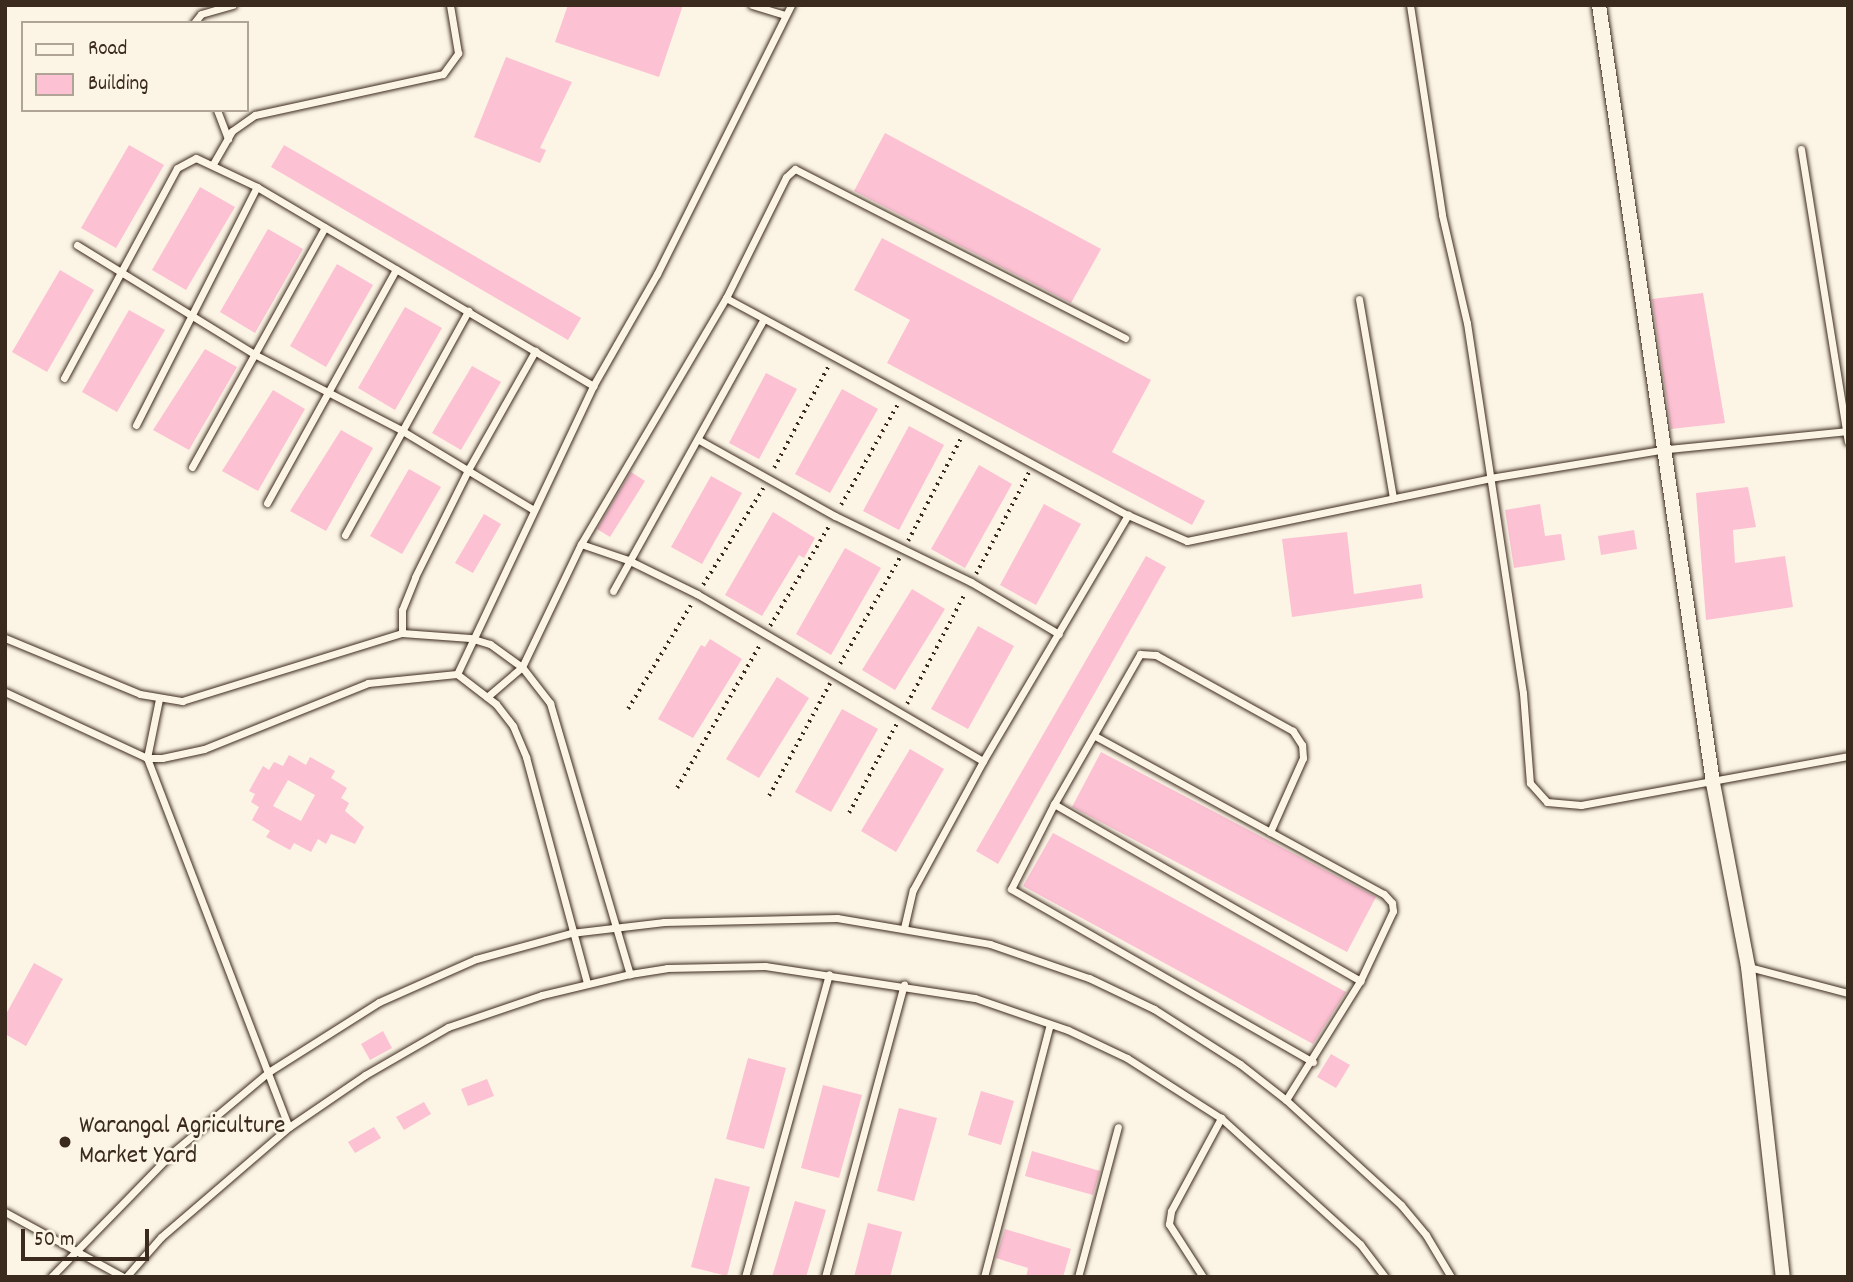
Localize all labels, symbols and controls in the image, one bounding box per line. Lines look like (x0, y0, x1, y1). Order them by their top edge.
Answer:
legend (21, 21, 248, 112)
text: Road (88, 35, 127, 65)
text: Building (88, 70, 148, 100)
place label: Warangal Agriculture Market Yard (79, 1111, 285, 1172)
marker: Warangal Agriculture Market Yard (57, 1134, 73, 1150)
scale bar (24, 1216, 152, 1260)
text: 50 m (34, 1226, 74, 1256)

